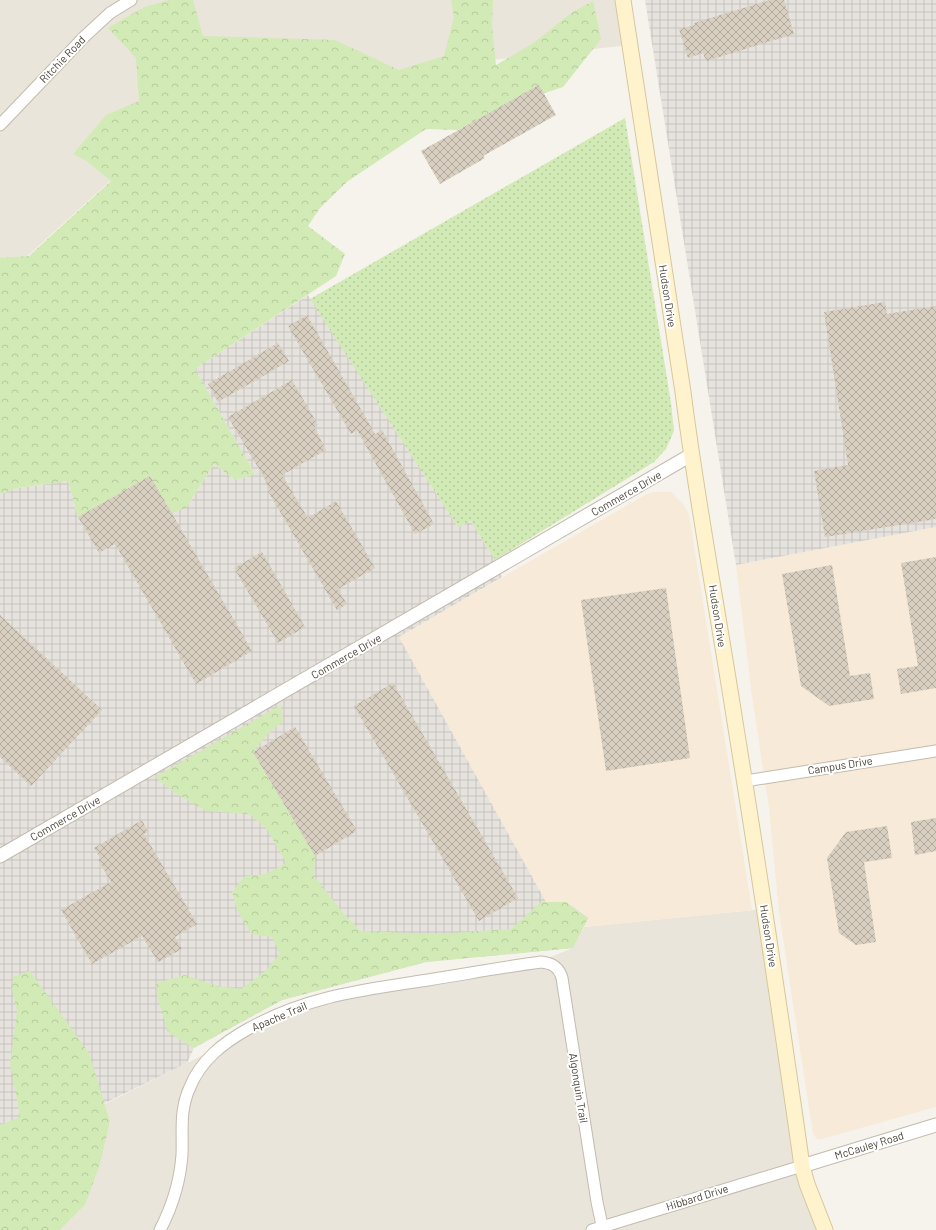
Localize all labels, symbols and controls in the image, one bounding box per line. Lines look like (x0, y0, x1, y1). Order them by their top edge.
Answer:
street label: Ritchie Road (36, 33, 88, 85)
street label: Hudson Drive (657, 264, 679, 328)
street label: Commerce Drive (589, 468, 664, 518)
street label: Hudson Drive (707, 584, 729, 648)
street label: Commerce Drive (309, 631, 384, 681)
street label: Campus Drive (807, 753, 873, 777)
street label: Commerce Drive (28, 793, 103, 843)
street label: Hudson Drive (758, 904, 780, 968)
street label: Apache Trail (249, 999, 309, 1033)
street label: Algonquin Trail (567, 1052, 591, 1124)
street label: McCauley Road (833, 1128, 905, 1162)
street label: Hibbard Drive (664, 1181, 730, 1213)

